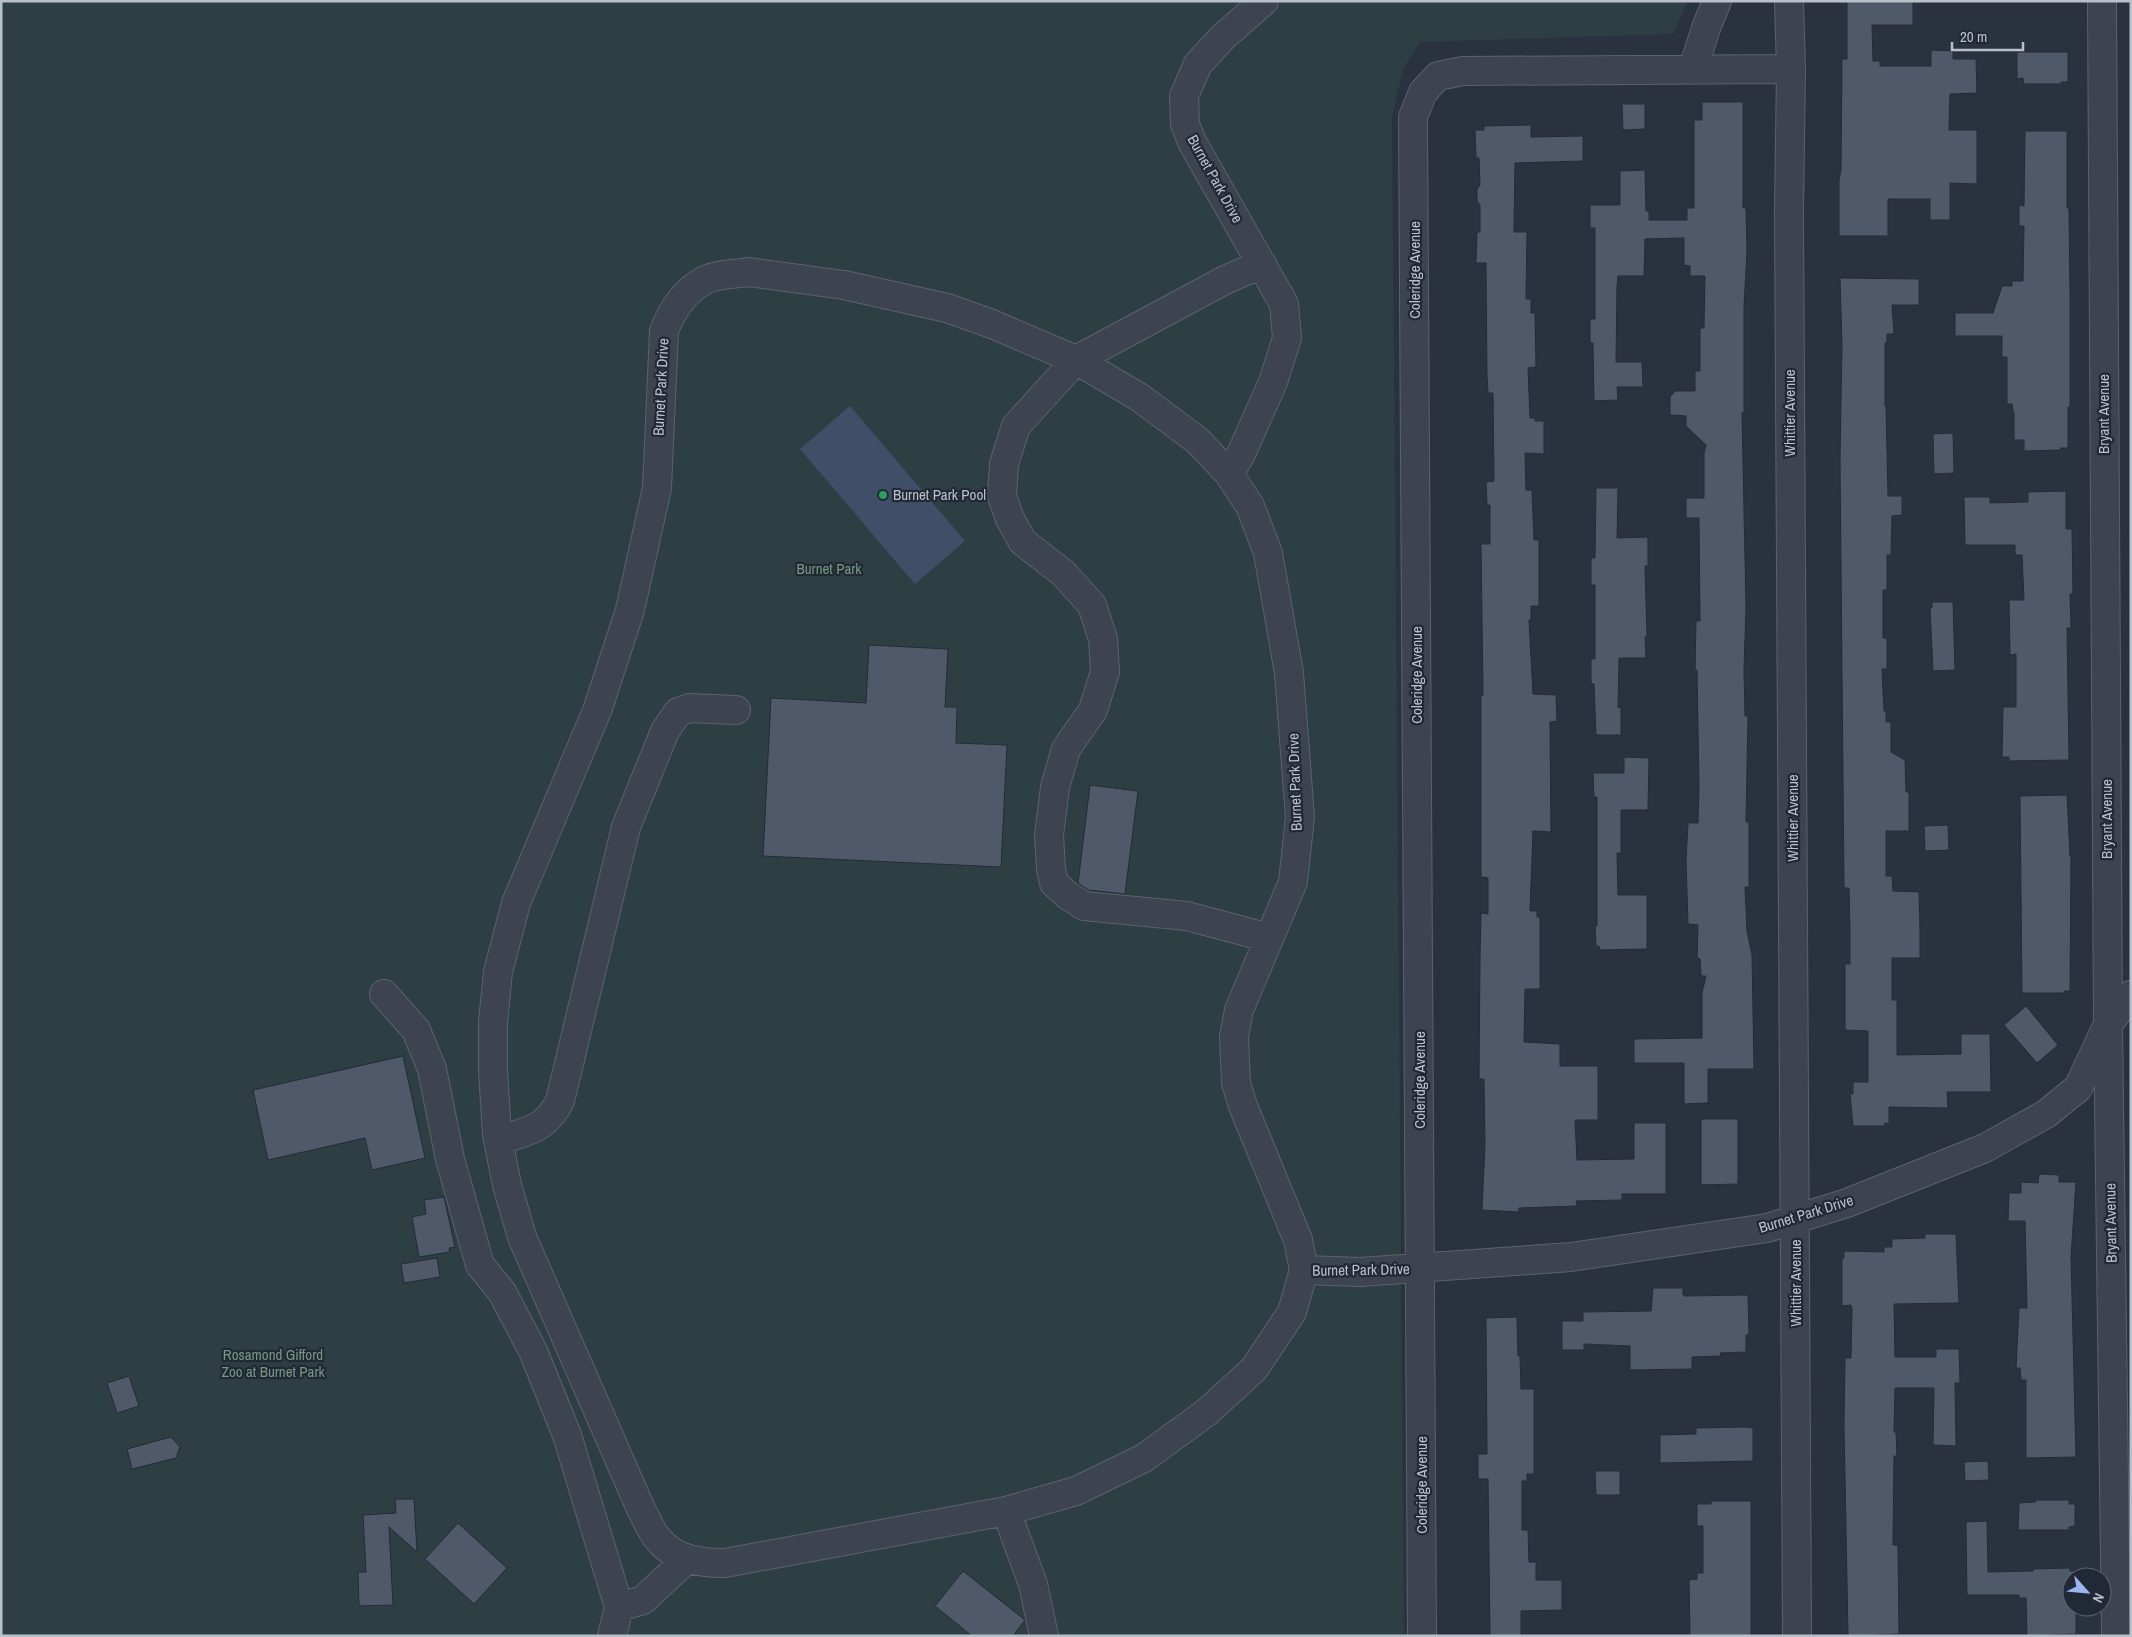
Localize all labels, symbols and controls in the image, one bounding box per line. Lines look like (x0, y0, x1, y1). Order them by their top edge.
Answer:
scale bar (1952, 20, 2023, 52)
text: 20 m (1960, 26, 1987, 47)
street label: Burnet Park Drive (1183, 131, 1248, 227)
street label: Coleridge Avenue (1404, 221, 1425, 319)
street label: Burnet Park Drive (647, 337, 674, 436)
street label: Whittier Avenue (1779, 369, 1800, 457)
street label: Bryant Avenue (2093, 374, 2114, 454)
place label: Burnet Park Pool (893, 484, 986, 505)
marker: Burnet Park Pool (877, 489, 889, 501)
park label: Burnet Park (797, 558, 862, 579)
street label: Coleridge Avenue (1406, 626, 1427, 724)
street label: Burnet Park Drive (1282, 733, 1307, 831)
street label: Whittier Avenue (1782, 774, 1803, 862)
street label: Bryant Avenue (2096, 779, 2117, 859)
street label: Coleridge Avenue (1409, 1031, 1430, 1129)
street label: Bryant Avenue (2099, 1183, 2122, 1263)
street label: Burnet Park Drive (1756, 1189, 1856, 1238)
street label: Whittier Avenue (1785, 1239, 1806, 1327)
street label: Burnet Park Drive (1312, 1258, 1410, 1281)
park label: Rosamond Gifford Zoo at Burnet Park (221, 1344, 325, 1382)
street label: Coleridge Avenue (1411, 1436, 1432, 1534)
north arrow (2062, 1567, 2112, 1617)
text: N (2089, 1590, 2108, 1606)

